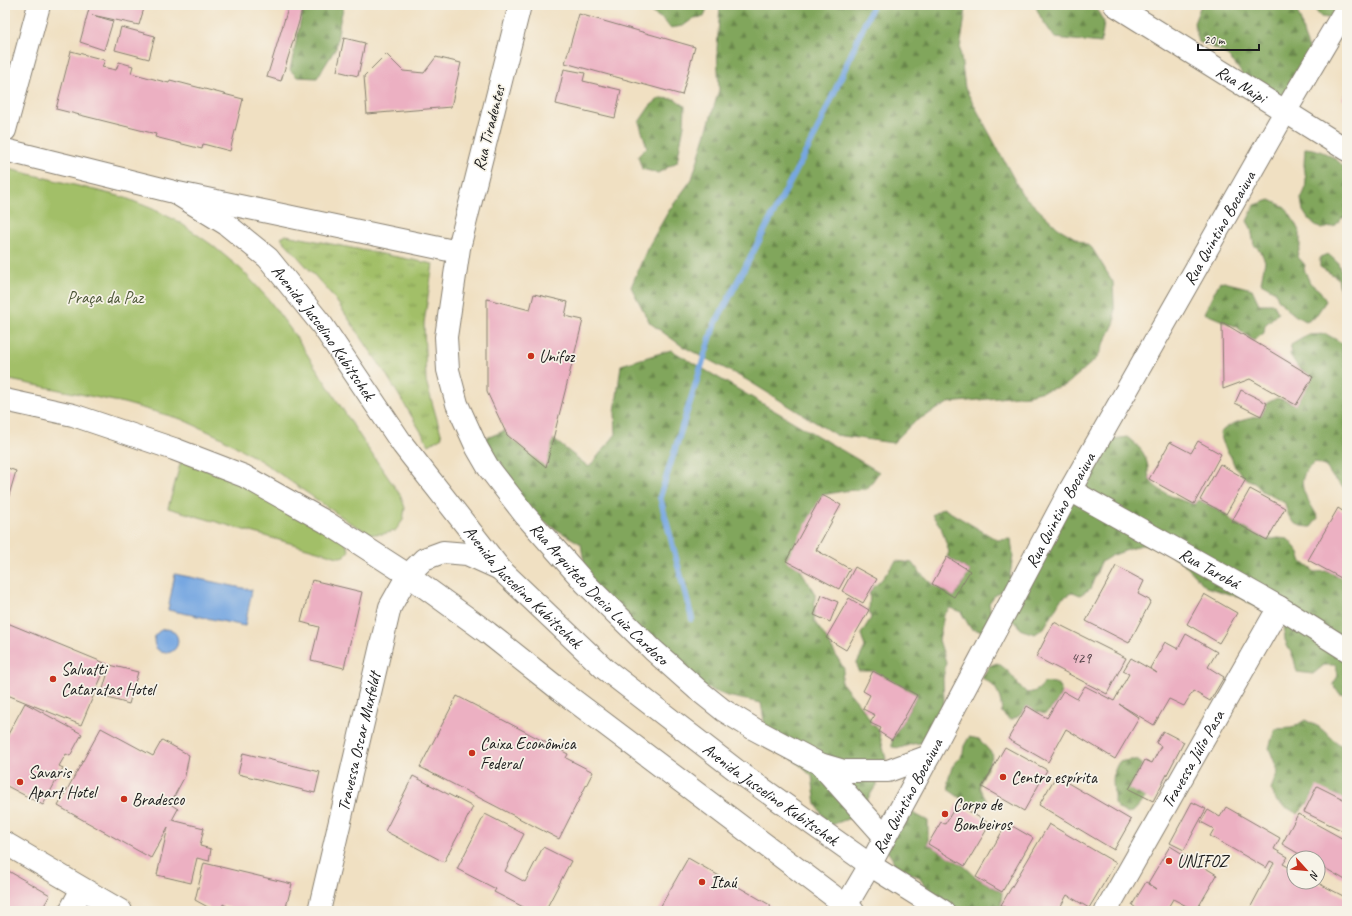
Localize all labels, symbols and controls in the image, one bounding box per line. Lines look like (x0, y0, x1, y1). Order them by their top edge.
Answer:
scale bar (1198, 26, 1259, 52)
text: 20 m (1204, 32, 1226, 48)
street label: Rua Naipi (1212, 60, 1272, 108)
street label: Rua Tiradentes (468, 82, 510, 173)
street label: Rua Quintino Bocaiuva (1178, 166, 1260, 288)
street label: Avenida Juscelino Kubitschek (267, 260, 381, 405)
park label: Praça da Paz (67, 287, 145, 308)
place label: Unifoz (539, 346, 576, 367)
marker: Unifoz (526, 351, 536, 361)
street label: Rua Quintino Bocaiuva (1020, 448, 1100, 571)
street label: Rua Arquiteto Decio Luiz Cardoso (526, 518, 674, 671)
street label: Avenida Juscelino Kubitschek (459, 521, 588, 653)
street label: Rua Tarobá (1176, 543, 1245, 594)
house number: 429 (1071, 649, 1092, 668)
place label: Salvatti Cataratas Hotel (61, 659, 158, 700)
street label: Travessa Oscar Muxfeldt (332, 668, 386, 813)
marker: Salvatti Cataratas Hotel (48, 674, 58, 684)
street label: Travessa Júlio Pasa (1156, 705, 1229, 811)
place label: Caixa Econômica Federal (480, 733, 577, 774)
street label: Rua Quintino Bocaiuva (868, 734, 948, 857)
street label: Avenida Juscelino Kubitschek (699, 738, 844, 851)
marker: Caixa Econômica Federal (467, 748, 477, 758)
place label: Savaris Apart Hotel (28, 762, 99, 803)
place label: Centro espírita (1011, 767, 1098, 788)
marker: Centro espírita (998, 772, 1008, 782)
marker: Savaris Apart Hotel (15, 777, 25, 787)
place label: Bradesco (132, 789, 185, 810)
marker: Bradesco (119, 794, 129, 804)
place label: Corpo de Bombeiros (953, 794, 1014, 835)
marker: Corpo de Bombeiros (940, 809, 950, 819)
north arrow (1286, 850, 1326, 890)
place label: UNIFOZ (1177, 851, 1231, 872)
marker: UNIFOZ (1164, 856, 1174, 866)
text: N (1306, 868, 1323, 883)
place label: Itaú (710, 872, 738, 893)
marker: Itaú (697, 877, 707, 887)

